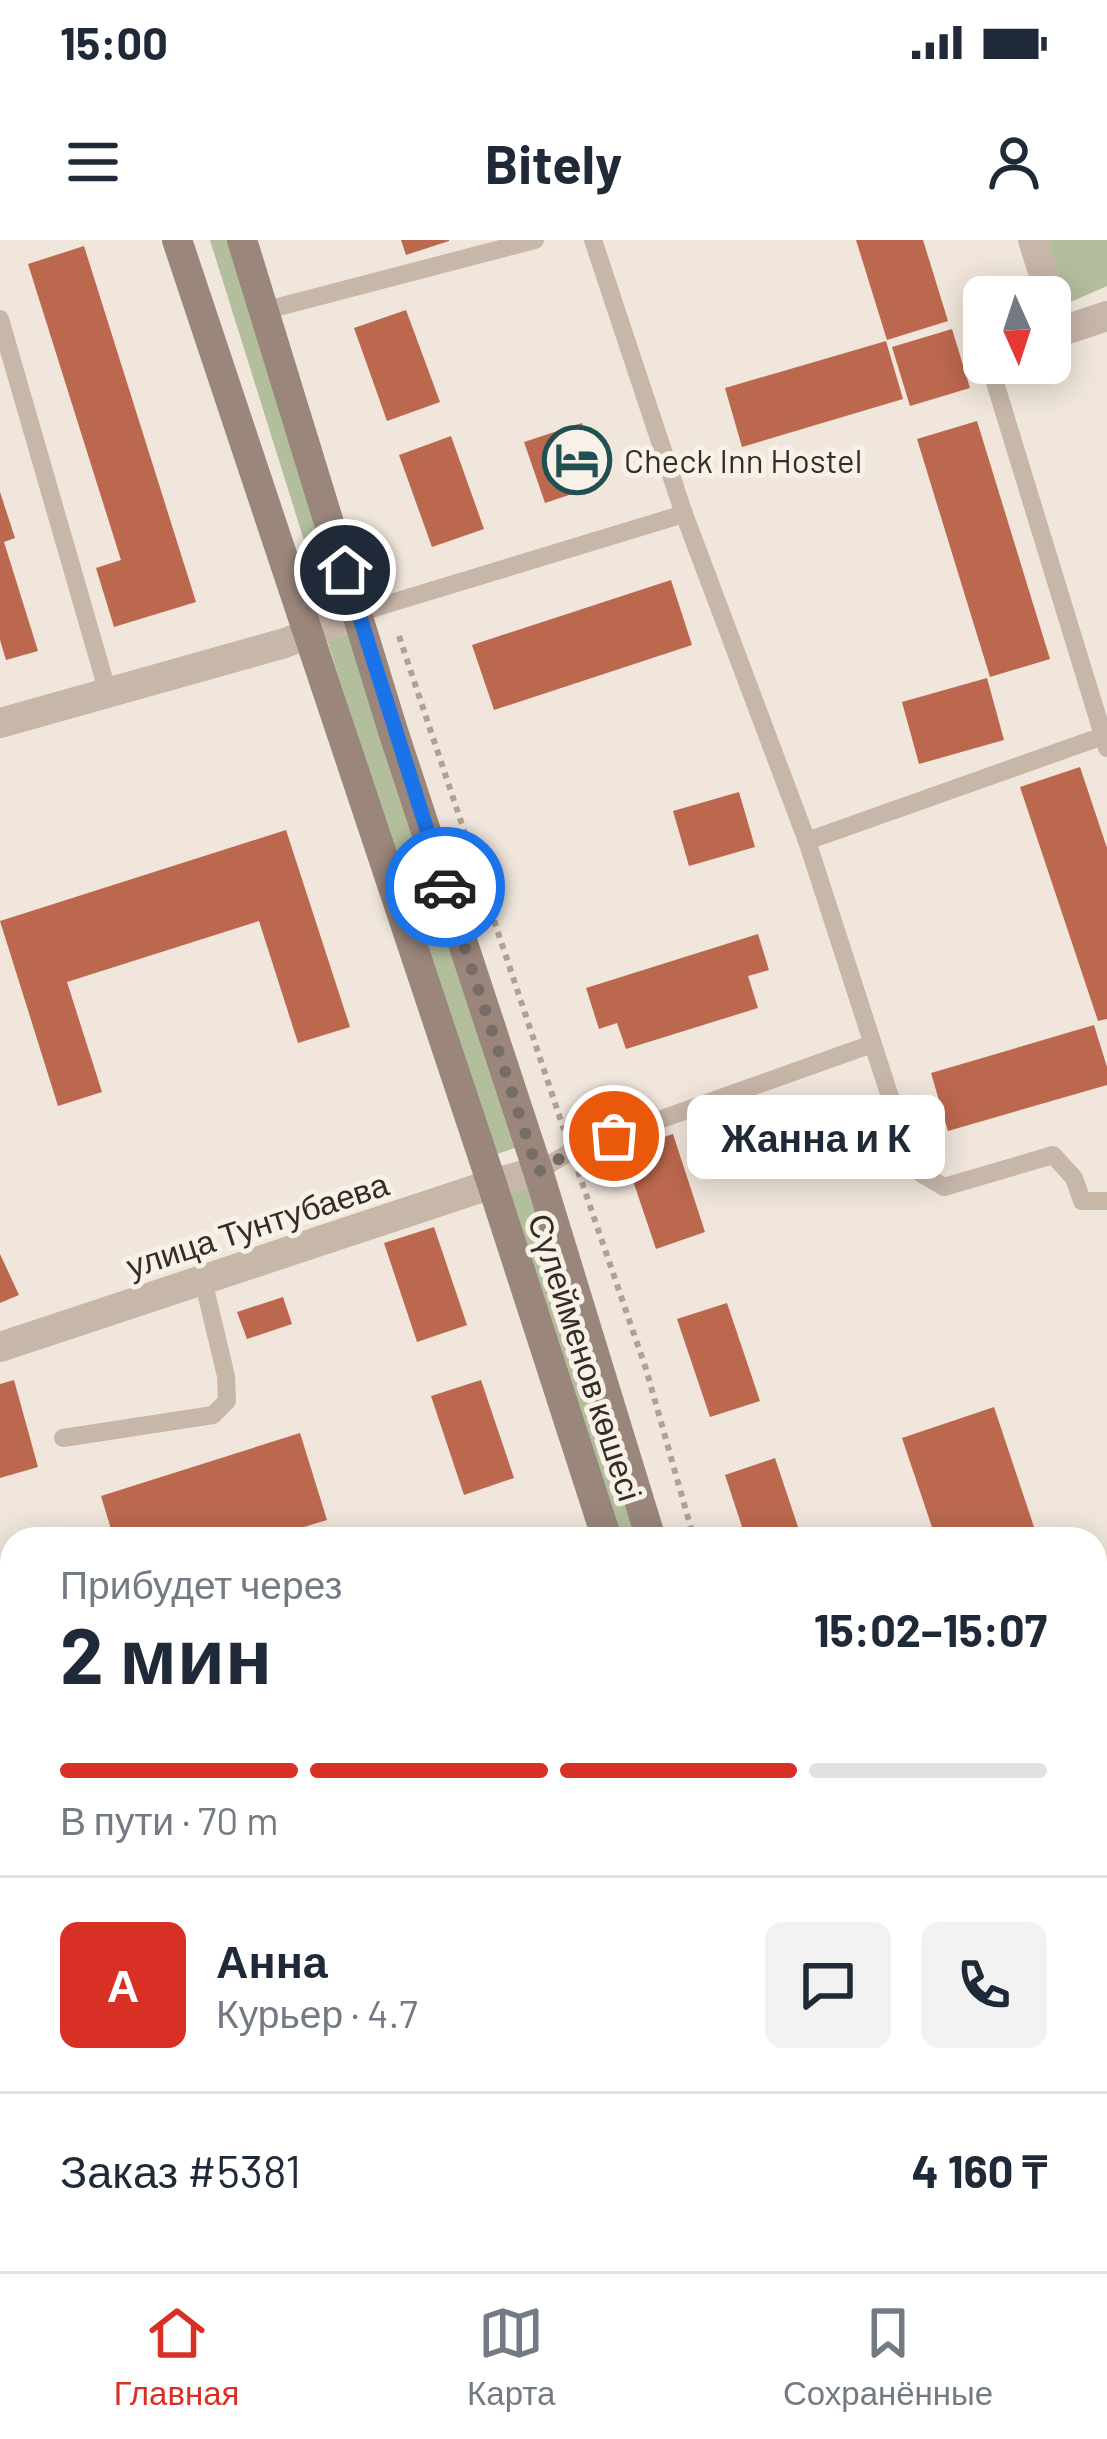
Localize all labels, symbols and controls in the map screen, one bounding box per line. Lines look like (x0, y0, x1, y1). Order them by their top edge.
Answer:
text: 15:00 (60, 15, 168, 69)
icon: menu (60, 129, 126, 195)
icon: person (981, 129, 1047, 195)
text: Bitely (485, 130, 622, 195)
north arrow (963, 276, 1071, 384)
map controls (963, 276, 1071, 384)
hotel icon: Check Inn Hostel (542, 425, 612, 495)
place label: Check Inn Hostel (624, 440, 862, 480)
pin (294, 519, 396, 621)
icon: home (312, 537, 378, 603)
courier (385, 827, 505, 947)
icon: car (412, 854, 478, 920)
pin (563, 1085, 665, 1187)
callout: Жанна и К (686, 1094, 944, 1178)
icon: bag (581, 1103, 647, 1169)
text: Жанна и К (721, 1113, 911, 1160)
street label: улица Тунтубаева (121, 1163, 394, 1285)
street label: Сүлейменов көшесі (521, 1208, 651, 1506)
text: Прибудет через (60, 1560, 342, 1607)
text: 15:02–15:07 (814, 1602, 1047, 1656)
text: 2 мин (60, 1606, 272, 1700)
text: В пути · 70 m (60, 1796, 278, 1843)
button: chat (765, 1922, 891, 2048)
button: phone (921, 1922, 1047, 2048)
text: Анна (216, 1933, 328, 1987)
text: А (107, 1957, 139, 2011)
text: Курьер · 4.7 (216, 1989, 418, 2036)
text: Заказ #5381 (60, 2143, 301, 2197)
text: 4 160 ₸ (911, 2143, 1047, 2197)
tab: Главная (114, 2300, 239, 2413)
tab: Карта (467, 2300, 555, 2413)
tab: Сохранённые (783, 2300, 993, 2413)

